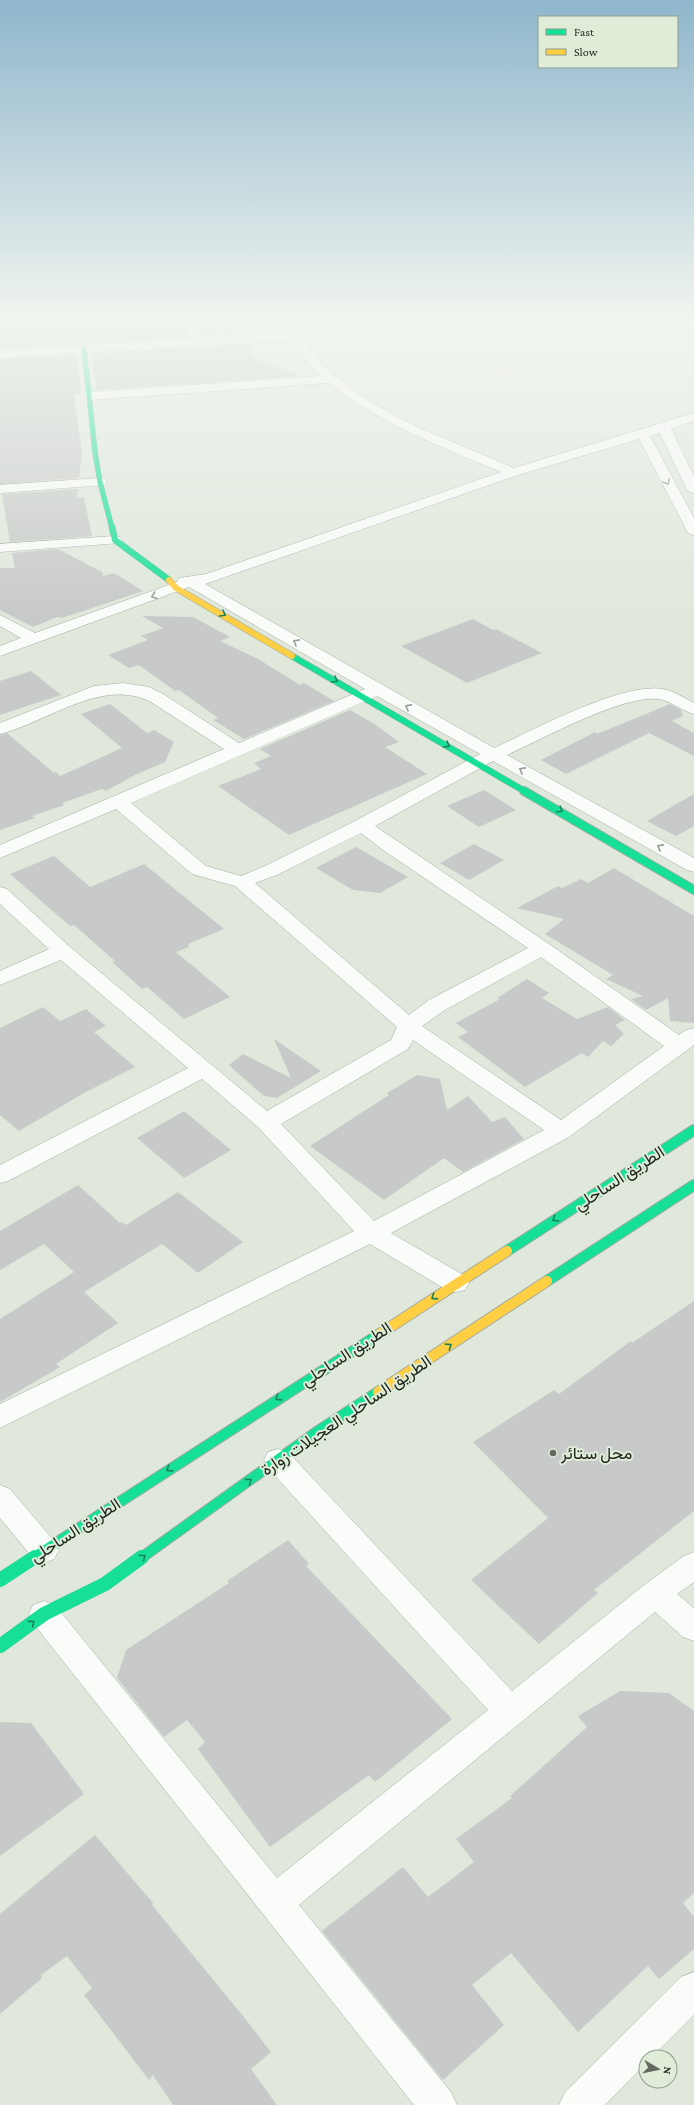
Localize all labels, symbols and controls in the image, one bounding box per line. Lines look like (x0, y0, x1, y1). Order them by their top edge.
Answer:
legend (538, 16, 678, 68)
text: Fast (574, 25, 595, 39)
text: Slow (574, 45, 598, 59)
one-way arrow (662, 478, 670, 485)
one-way arrow (150, 591, 157, 600)
one-way arrow (219, 609, 226, 616)
one-way arrow (293, 640, 300, 647)
one-way arrow (331, 675, 338, 682)
one-way arrow (405, 704, 413, 711)
one-way arrow (443, 741, 450, 748)
one-way arrow (519, 767, 526, 774)
one-way arrow (556, 806, 563, 813)
one-way arrow (657, 844, 664, 852)
street label: الطريق الساحلي (571, 1142, 670, 1218)
one-way arrow (552, 1214, 559, 1222)
one-way arrow (431, 1292, 438, 1300)
street label: الطريق الساحلي (298, 1318, 397, 1394)
one-way arrow (445, 1343, 452, 1350)
street label: الطريق الساحلي العجيلات زوارة (258, 1351, 437, 1483)
one-way arrow (275, 1393, 282, 1401)
place label: محل ستائر (560, 1444, 632, 1464)
marker: محل ستائر (548, 1448, 558, 1458)
one-way arrow (166, 1464, 173, 1472)
one-way arrow (244, 1479, 251, 1486)
street label: الطريق الساحلي (27, 1494, 126, 1570)
one-way arrow (139, 1554, 146, 1562)
one-way arrow (27, 1621, 34, 1628)
north arrow (638, 2049, 678, 2089)
text: N (661, 2066, 674, 2076)

